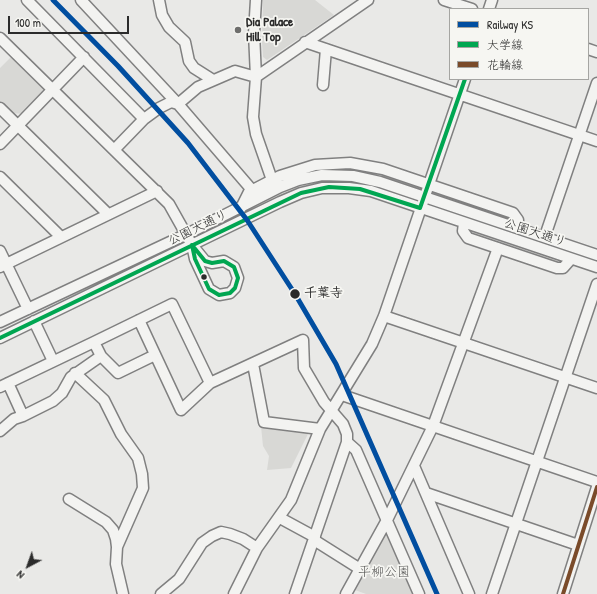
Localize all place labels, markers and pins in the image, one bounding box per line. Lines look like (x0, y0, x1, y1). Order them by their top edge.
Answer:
place label: Dia Palace Hill Top (246, 15, 293, 46)
marker: Dia Palace Hill Top (233, 25, 243, 35)
unlabelled marker (199, 272, 209, 282)
place label: 千葉寺 (304, 286, 343, 302)
marker: 千葉寺 (288, 287, 302, 301)

